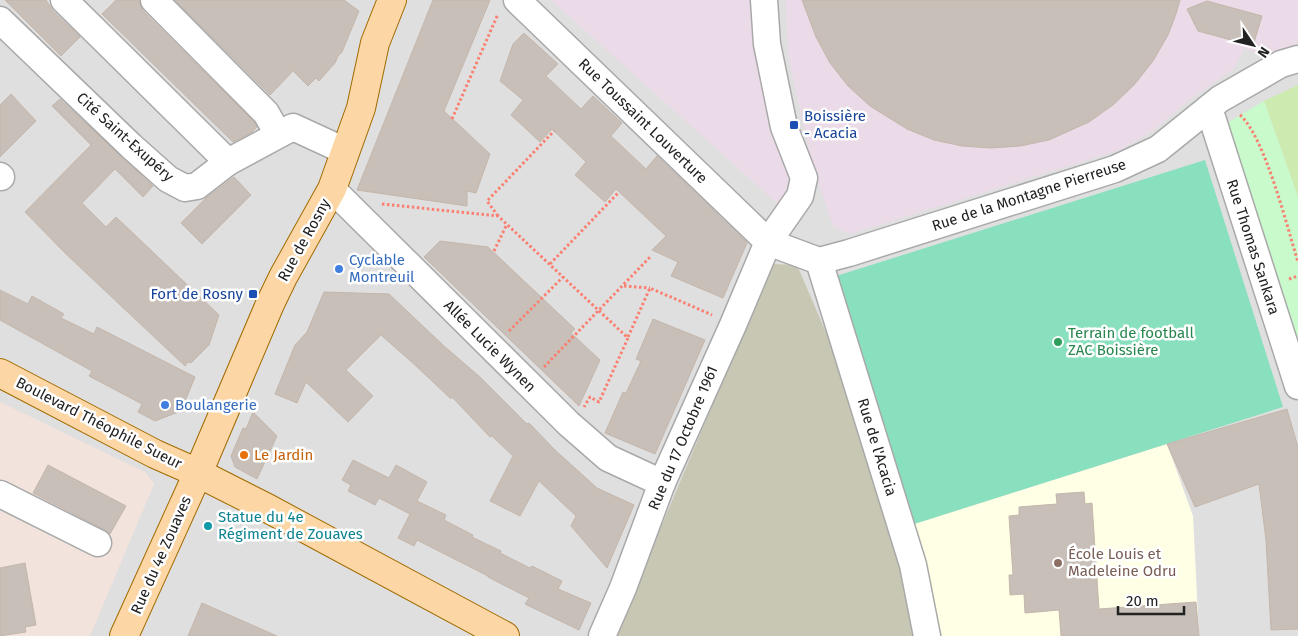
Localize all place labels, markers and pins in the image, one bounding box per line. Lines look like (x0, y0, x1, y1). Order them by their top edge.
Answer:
place label: Boissière - Acacia (804, 107, 866, 142)
marker: Boissière - Acacia (788, 119, 800, 131)
place label: Cyclable Montreuil (349, 251, 415, 286)
marker: Cyclable Montreuil (333, 263, 345, 275)
place label: Fort de Rosny (150, 285, 244, 303)
marker: Fort de Rosny (247, 288, 259, 300)
place label: Terrain de football ZAC Boissière (1068, 324, 1194, 359)
marker: Terrain de football ZAC Boissière (1052, 336, 1064, 348)
place label: Boulangerie (175, 396, 257, 414)
marker: Boulangerie (159, 399, 171, 411)
place label: Le Jardin (254, 446, 313, 464)
marker: Le Jardin (238, 449, 250, 461)
place label: Statue du 4e Régiment de Zouaves (218, 508, 363, 543)
marker: Statue du 4e Régiment de Zouaves (202, 520, 214, 532)
place label: École Louis et Madeleine Odru (1068, 545, 1177, 580)
marker: École Louis et Madeleine Odru (1052, 557, 1064, 569)

